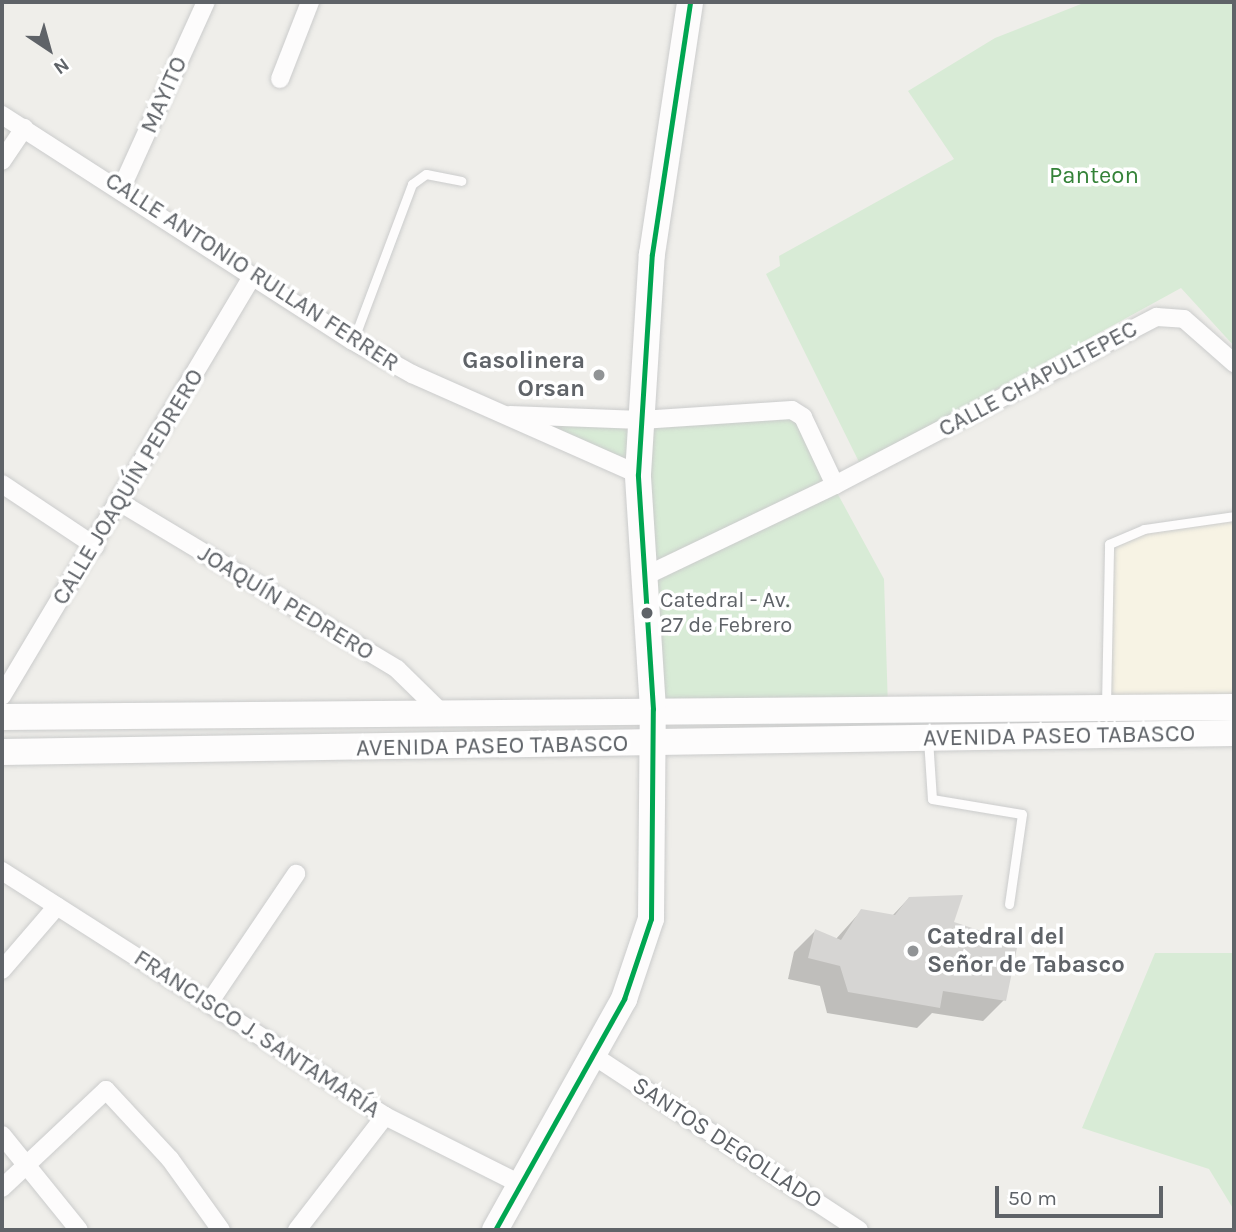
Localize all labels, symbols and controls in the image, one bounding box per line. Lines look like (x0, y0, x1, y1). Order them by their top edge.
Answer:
north arrow (14, 14, 84, 84)
street label: MAYITO (134, 52, 194, 138)
text: N (49, 53, 73, 79)
park label: Panteon (1049, 162, 1139, 190)
street label: CALLE ANTONIO RULLAN FERRER (100, 166, 404, 378)
street label: CALLE CHAPULTEPEC (934, 314, 1142, 444)
place label: Gasolinera Orsan (462, 347, 585, 403)
street label: CALLE JOAQUÍN PEDRERO (46, 364, 210, 610)
marker: Gasolinera Orsan (591, 367, 607, 383)
street label: JOAQUÍN PEDRERO (193, 539, 379, 667)
place label: Catedral - Av. 27 de Febrero (660, 587, 792, 638)
marker: Catedral - Av. 27 de Febrero (640, 606, 654, 620)
street label: AVENIDA PASEO TABASCO (923, 719, 1195, 753)
street label: AVENIDA PASEO TABASCO (356, 729, 628, 763)
place label: Catedral del Señor de Tabasco (927, 923, 1125, 979)
marker: Catedral del Señor de Tabasco (905, 943, 921, 959)
street label: FRANCISCO J. SANTAMARÍA (128, 944, 386, 1124)
street label: SANTOS DEGOLLADO (627, 1071, 827, 1215)
scale bar (998, 1172, 1166, 1216)
text: 50 m (1008, 1186, 1057, 1210)

